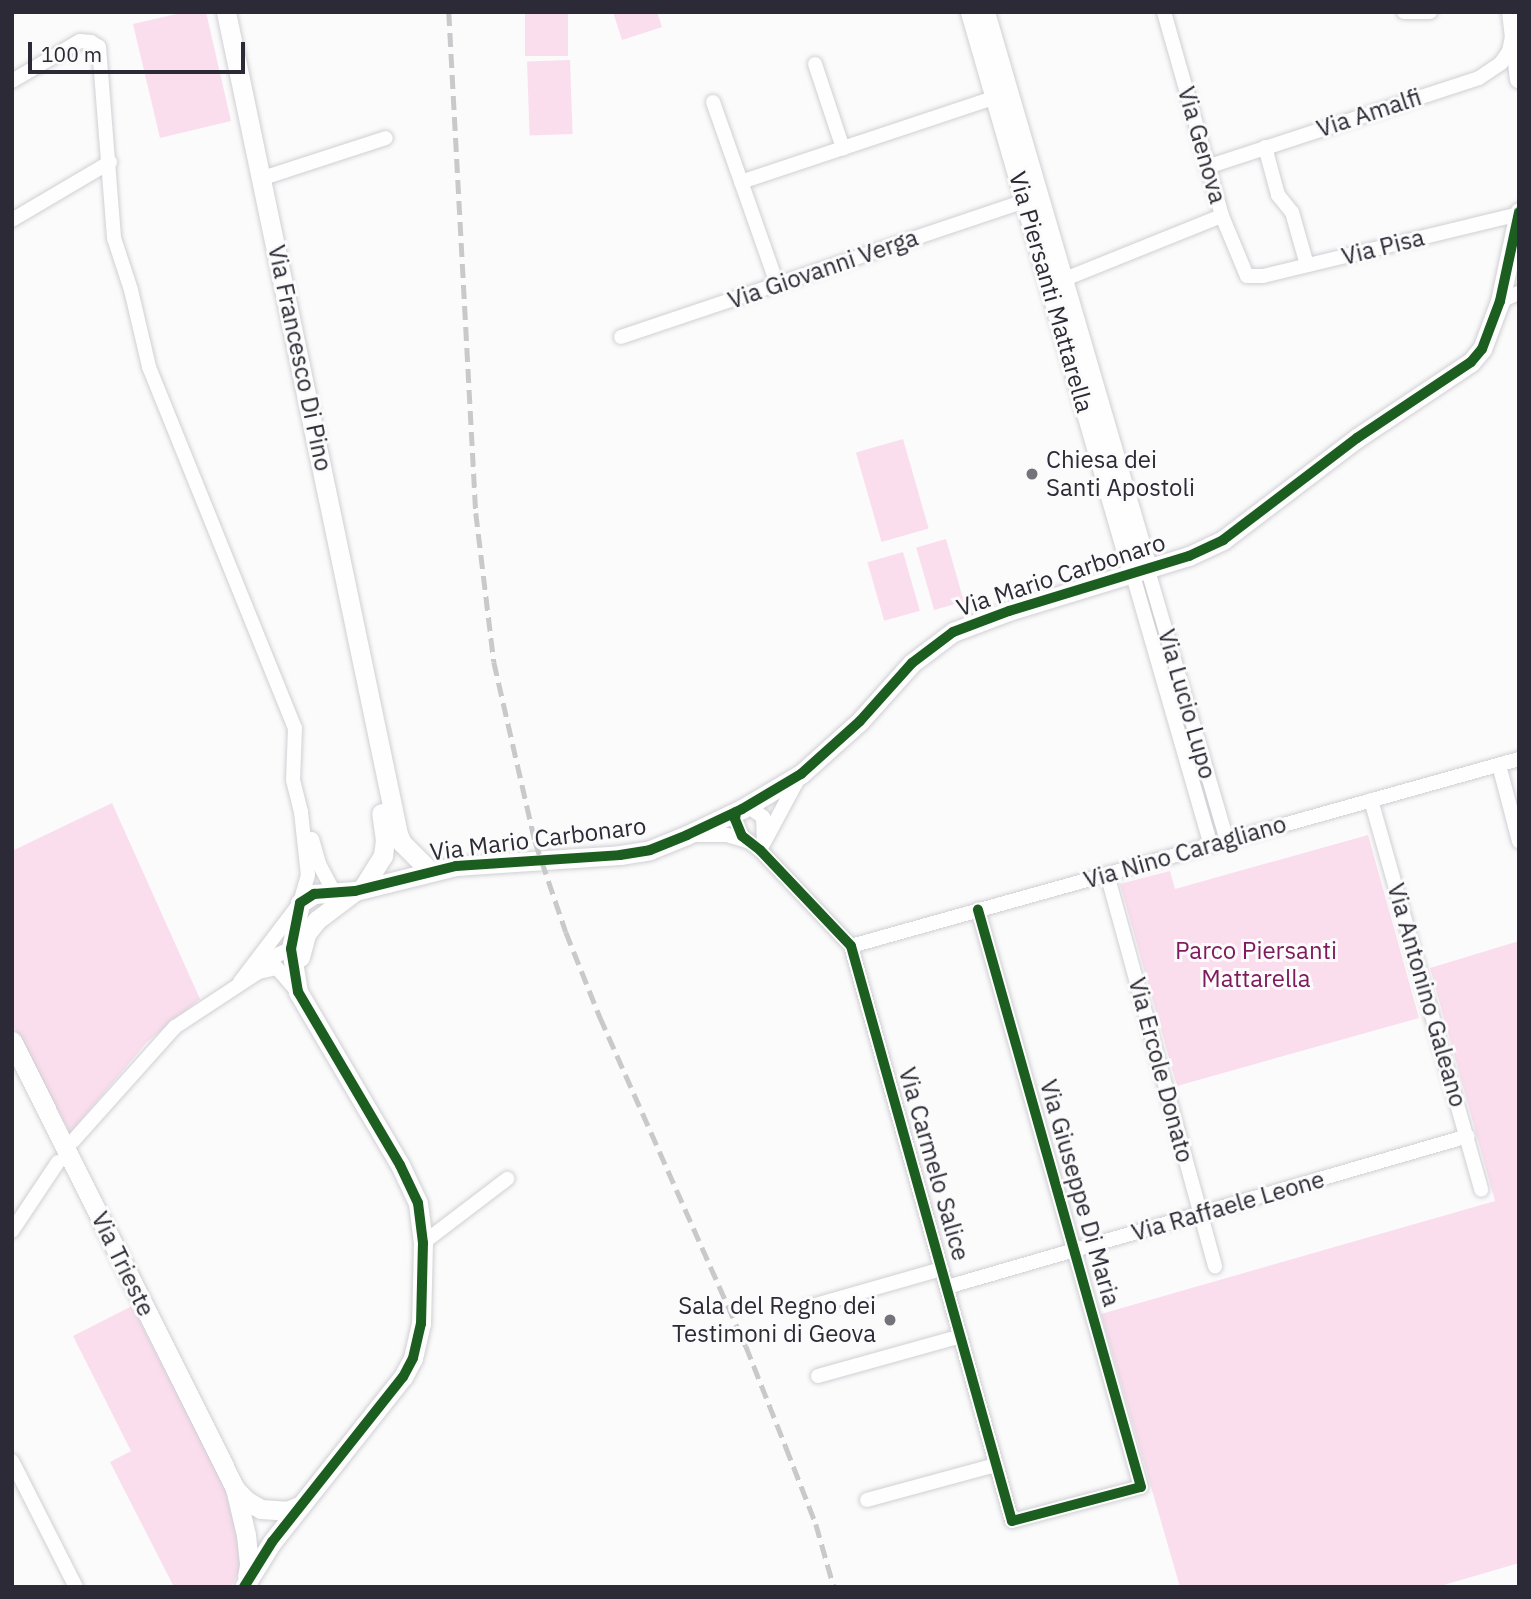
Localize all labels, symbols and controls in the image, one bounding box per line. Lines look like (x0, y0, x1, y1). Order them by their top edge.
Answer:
scale bar (32, 28, 248, 72)
text: 100 m (41, 40, 102, 68)
street label: Via Genova (1172, 83, 1232, 207)
street label: Via Amalfi (1313, 83, 1425, 143)
street label: Via Piersanti Mattarella (1003, 168, 1099, 416)
street label: Via Giovanni Verga (724, 223, 922, 315)
street label: Via Pisa (1339, 223, 1427, 271)
street label: Via Francesco Di Pino (262, 242, 338, 474)
place label: Chiesa dei Santi Apostoli (1046, 446, 1195, 502)
marker: Chiesa dei Santi Apostoli (1024, 466, 1040, 482)
street label: Via Mario Carbonaro (953, 528, 1169, 622)
street label: Via Lucio Lupo (1152, 626, 1222, 782)
street label: Via Nino Caragliano (1081, 809, 1289, 895)
street label: Via Mario Carbonaro (428, 811, 648, 867)
street label: Via Antonino Galeano (1381, 880, 1473, 1110)
park label: Parco Piersanti Mattarella (1175, 937, 1337, 993)
street label: Via Ercole Donato (1122, 974, 1200, 1166)
street label: Via Carmelo Salice (893, 1064, 975, 1264)
street label: Via Giuseppe Di Maria (1034, 1076, 1126, 1310)
street label: Via Raffaele Leone (1128, 1165, 1328, 1247)
street label: Via Trieste (85, 1207, 161, 1321)
place label: Sala del Regno dei Testimoni di Geova (672, 1292, 876, 1348)
marker: Sala del Regno dei Testimoni di Geova (882, 1312, 898, 1328)

